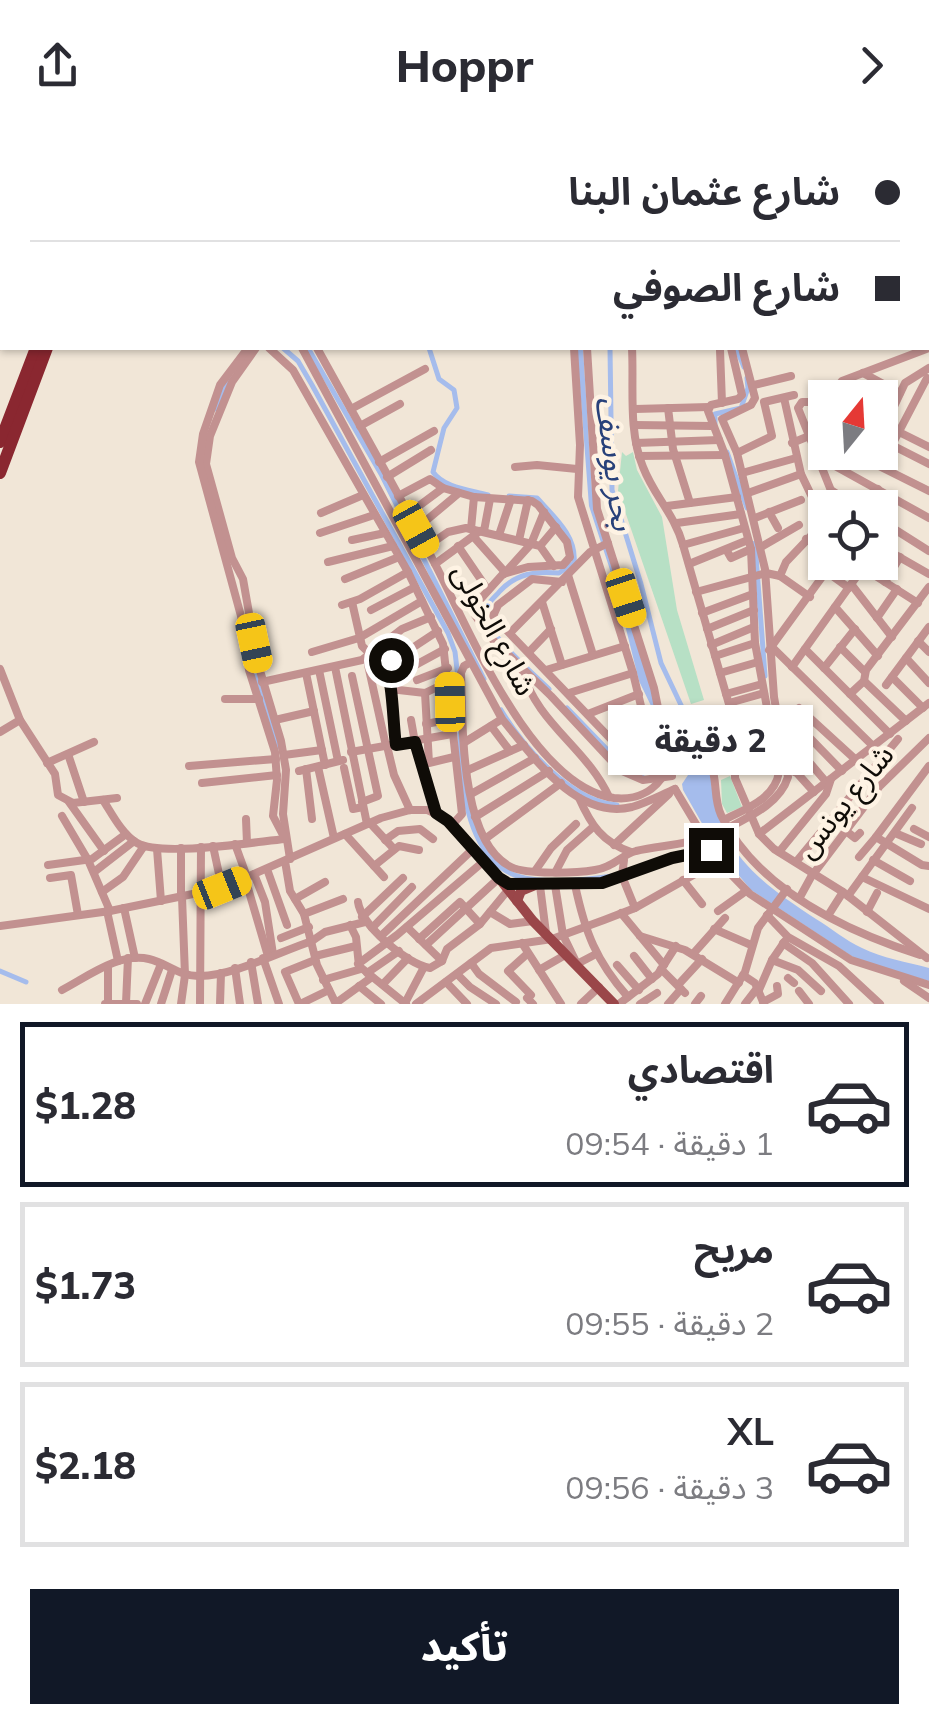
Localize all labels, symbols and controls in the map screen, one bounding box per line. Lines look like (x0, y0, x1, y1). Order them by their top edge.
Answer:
text: Hoppr (396, 37, 533, 93)
icon: share (30, 38, 85, 93)
icon: forward (844, 38, 899, 93)
text: شارع عثمان البنا (568, 167, 840, 215)
text: شارع الصوفي (613, 263, 840, 311)
north arrow (808, 380, 898, 470)
map controls (808, 380, 898, 580)
water label: بحر يوسف (588, 394, 644, 533)
button: locate (808, 490, 898, 580)
car (388, 495, 444, 563)
street label: شارع الخولى (441, 556, 546, 704)
car (602, 565, 650, 631)
car (233, 611, 275, 675)
route start (369, 638, 414, 683)
car (434, 672, 466, 732)
callout: 2 دقيقة (608, 705, 814, 775)
text: 2 دقيقة (655, 720, 766, 760)
street label: شارع يونس (787, 736, 905, 868)
route end (689, 828, 734, 873)
car (189, 863, 255, 913)
text: اقتصادي (628, 1045, 774, 1093)
icon: car (804, 1060, 894, 1150)
text: $1.28 (35, 1081, 136, 1129)
text: 1 دقيقة · 09:54 (565, 1123, 774, 1163)
text: مريح (694, 1225, 774, 1273)
icon: car (804, 1240, 894, 1330)
text: $1.73 (35, 1261, 136, 1309)
text: 2 دقيقة · 09:55 (565, 1303, 774, 1343)
text: XL (727, 1407, 774, 1455)
icon: car (804, 1420, 894, 1510)
text: $2.18 (35, 1441, 136, 1489)
text: 3 دقيقة · 09:56 (565, 1467, 774, 1507)
button: تأكيد (30, 1589, 899, 1704)

